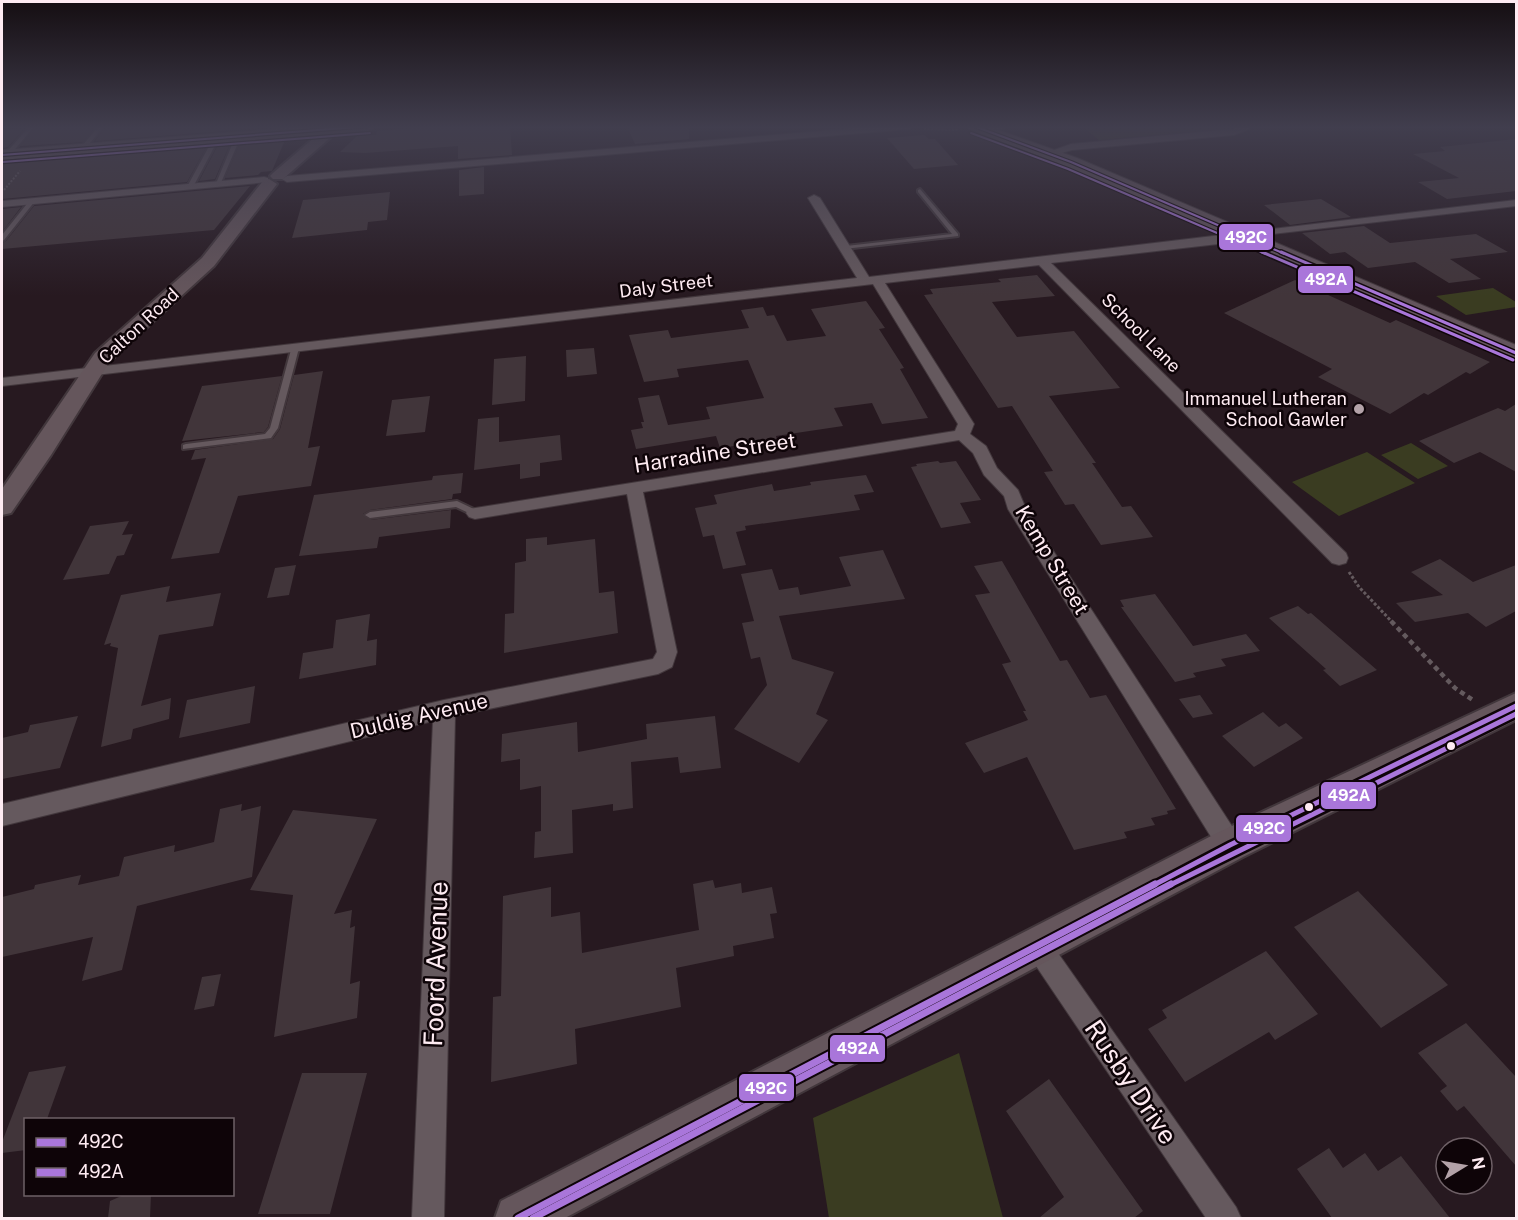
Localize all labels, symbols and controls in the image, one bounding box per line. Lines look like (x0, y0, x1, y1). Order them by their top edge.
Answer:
line badge: 492C (1218, 223, 1274, 251)
text: 492C (1225, 228, 1267, 247)
line badge: 492A (1297, 265, 1354, 294)
street label: Daly Street (618, 269, 714, 302)
text: 492A (1305, 270, 1348, 289)
street label: Calton Road (94, 283, 183, 368)
street label: School Lane (1098, 289, 1185, 376)
place label: Immanuel Lutheran School Gawler (1184, 388, 1347, 430)
marker: Immanuel Lutheran School Gawler (1352, 402, 1366, 416)
street label: Harradine Street (632, 427, 798, 478)
street label: Kemp Street (1010, 501, 1095, 619)
street label: Duldig Avenue (347, 687, 490, 744)
unlabelled marker (1445, 740, 1457, 752)
line badge: 492A (1320, 781, 1377, 810)
text: 492A (1328, 786, 1371, 805)
unlabelled marker (1303, 801, 1315, 813)
line badge: 492C (1235, 814, 1292, 843)
text: 492C (1243, 819, 1285, 838)
street label: Foord Avenue (417, 881, 454, 1047)
street label: Rusby Drive (1078, 1014, 1184, 1150)
line badge: 492A (829, 1034, 886, 1063)
text: 492A (837, 1039, 880, 1058)
line badge: 492C (738, 1073, 795, 1102)
text: 492C (745, 1079, 787, 1098)
legend (24, 1118, 234, 1196)
text: 492C (78, 1131, 124, 1152)
north arrow (1434, 1136, 1494, 1196)
text: N (1468, 1155, 1489, 1171)
text: 492A (78, 1161, 124, 1182)

